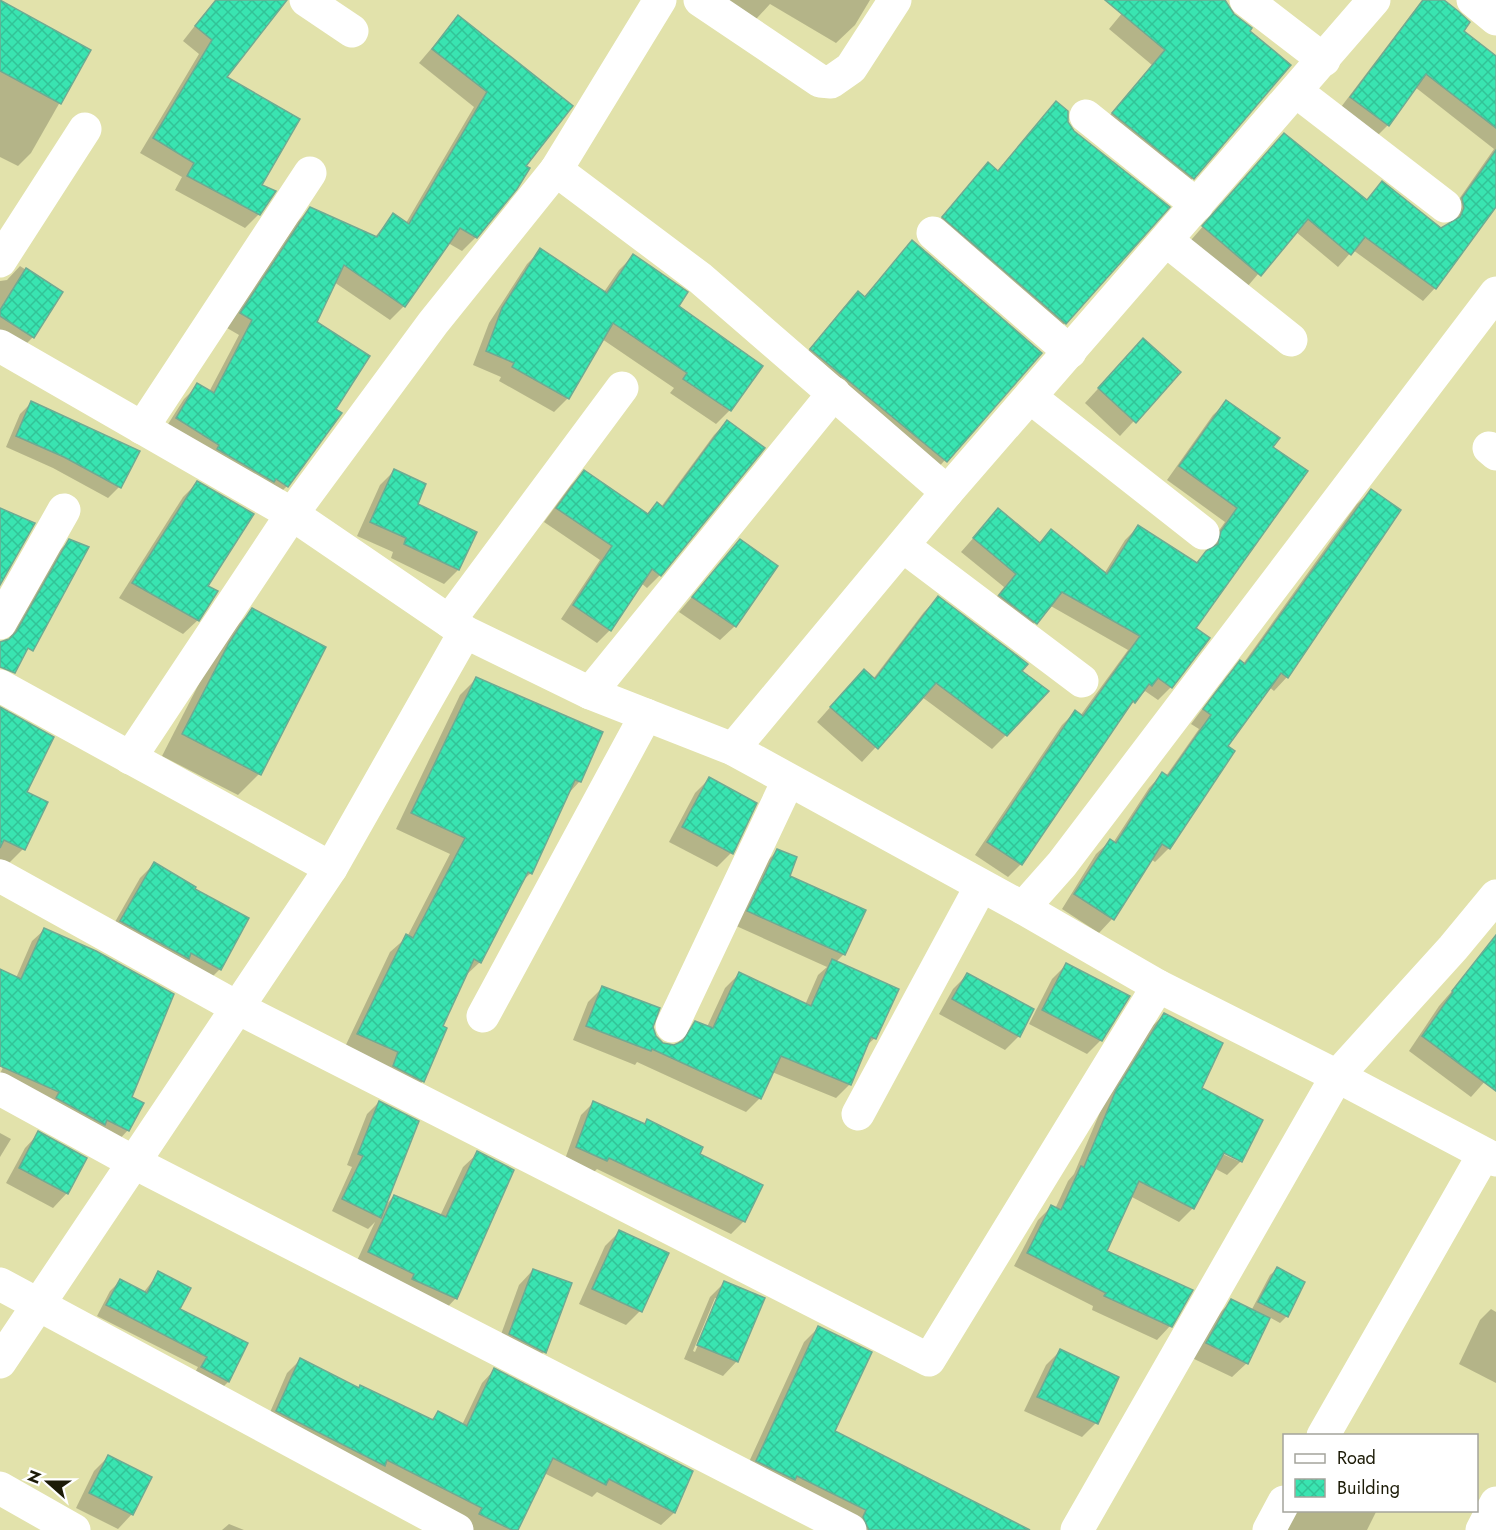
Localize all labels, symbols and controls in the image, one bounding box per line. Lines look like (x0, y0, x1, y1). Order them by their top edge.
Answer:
legend (1283, 1434, 1478, 1512)
text: Road (1337, 1445, 1376, 1471)
north arrow (18, 1452, 78, 1512)
text: N (21, 1467, 47, 1487)
text: Building (1337, 1475, 1400, 1501)

